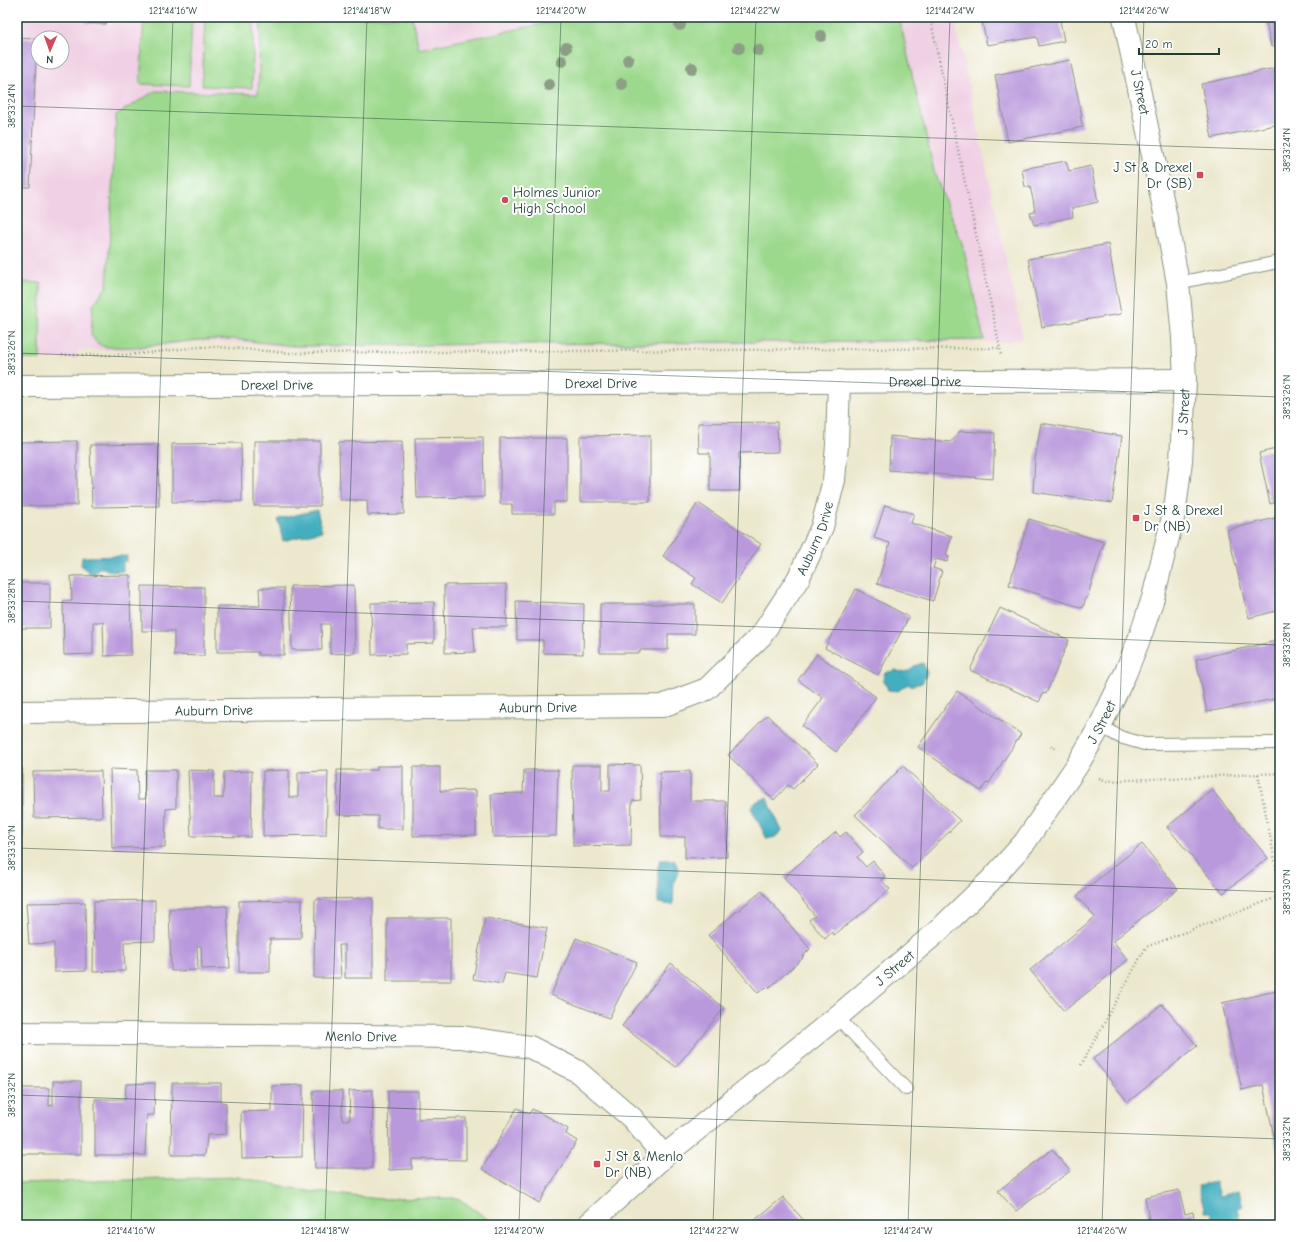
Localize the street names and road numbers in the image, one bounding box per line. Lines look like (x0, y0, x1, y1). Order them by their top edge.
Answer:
street label: J Street (1127, 68, 1153, 117)
street label: Drexel Drive (889, 373, 961, 390)
street label: Drexel Drive (565, 374, 637, 392)
street label: Drexel Drive (241, 376, 313, 393)
street label: J Street (1174, 387, 1193, 435)
street label: Auburn Drive (792, 500, 837, 578)
street label: J Street (1083, 697, 1120, 747)
street label: Auburn Drive (499, 698, 577, 716)
street label: Auburn Drive (175, 701, 253, 719)
street label: J Street (871, 946, 918, 990)
street label: Menlo Drive (325, 1027, 397, 1045)

